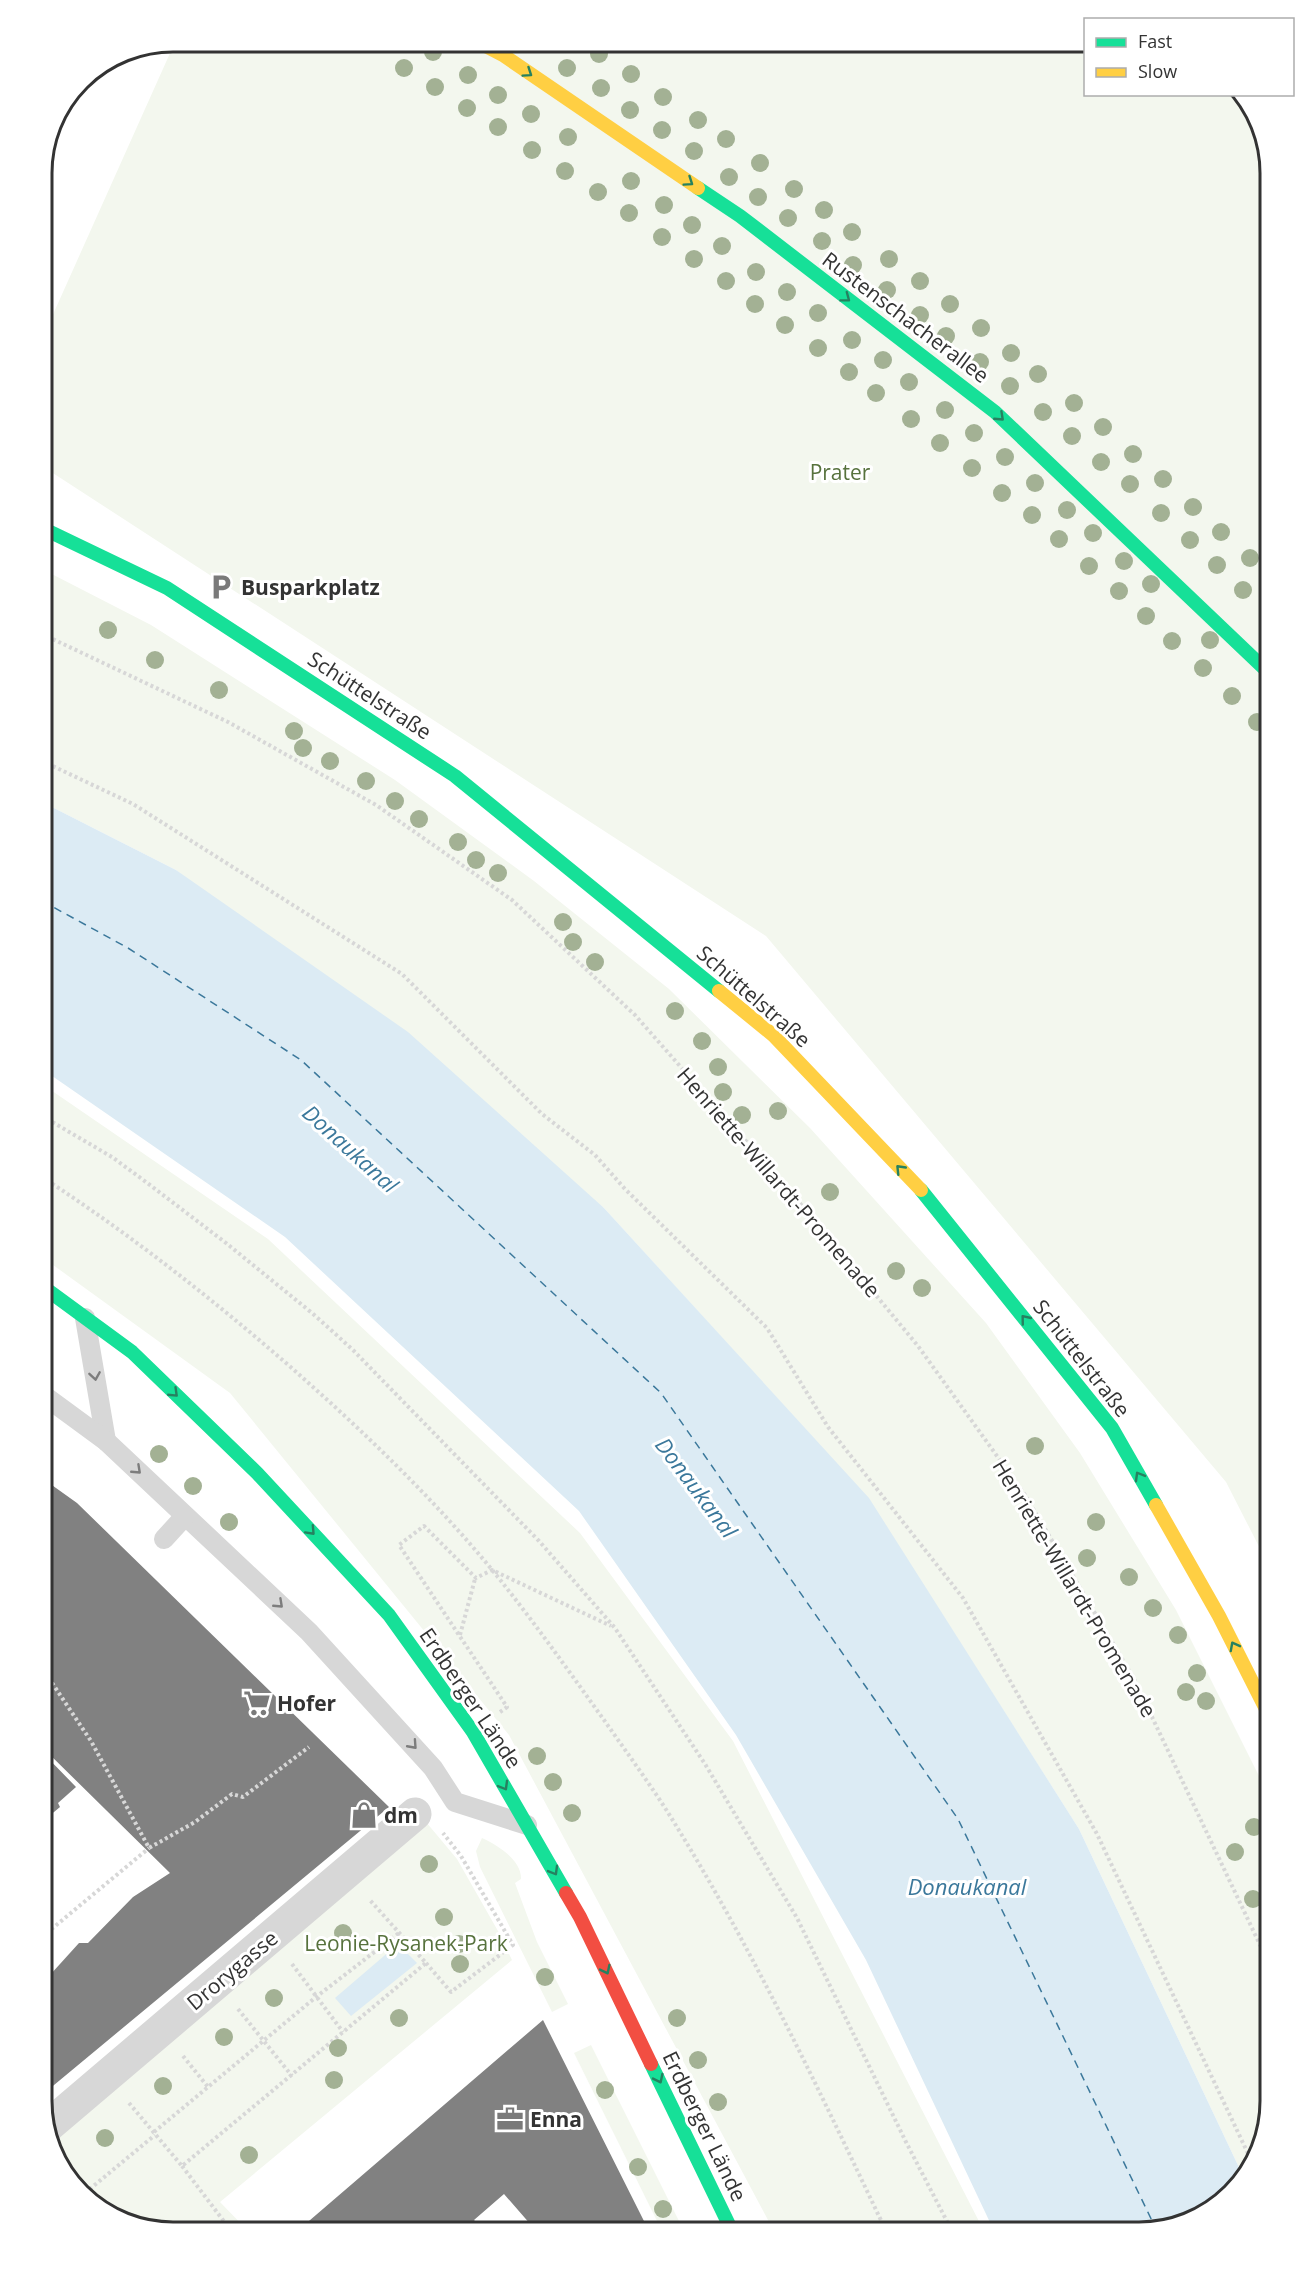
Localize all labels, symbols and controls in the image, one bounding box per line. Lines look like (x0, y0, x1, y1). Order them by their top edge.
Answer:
legend (1084, 18, 1294, 96)
text: Fast (1138, 29, 1172, 53)
text: Slow (1138, 59, 1177, 83)
one-way arrow (522, 65, 532, 77)
one-way arrow (683, 175, 694, 186)
street label: Rustenschacherallee (817, 245, 995, 389)
one-way arrow (839, 291, 850, 302)
one-way arrow (993, 410, 1004, 421)
park label: Prater (810, 458, 871, 486)
parking icon: Busparkplatz (206, 572, 236, 602)
place label: Busparkplatz (241, 573, 380, 601)
street label: Schüttelstraße (303, 645, 437, 745)
street label: Schüttelstraße (691, 939, 817, 1053)
street label: Henriette-Willardt-Promenade (671, 1061, 887, 1303)
water label: Donaukanal (297, 1097, 405, 1199)
one-way arrow (896, 1165, 907, 1176)
street label: Schüttelstraße (1027, 1293, 1137, 1423)
one-way arrow (1021, 1315, 1032, 1326)
one-way arrow (88, 1370, 101, 1380)
one-way arrow (166, 1385, 177, 1396)
water label: Donaukanal (649, 1431, 745, 1544)
street label: Henriette-Willardt-Promenade (987, 1454, 1163, 1722)
one-way arrow (129, 1463, 140, 1474)
one-way arrow (1135, 1472, 1146, 1482)
one-way arrow (304, 1524, 315, 1535)
one-way arrow (272, 1597, 282, 1608)
street label: Erdberger Lände (414, 1622, 528, 1774)
one-way arrow (1230, 1642, 1241, 1653)
supermarket icon: Hofer (242, 1688, 272, 1718)
place label: Hofer (277, 1689, 337, 1717)
one-way arrow (406, 1739, 417, 1749)
one-way arrow (497, 1780, 508, 1790)
shop icon: dm (349, 1800, 379, 1830)
place label: dm (384, 1801, 418, 1829)
one-way arrow (546, 1865, 558, 1875)
water label: Donaukanal (908, 1871, 1027, 1901)
street label: Drorygasse (181, 1924, 283, 2016)
park label: Leonie-Rysanek-Park (304, 1929, 508, 1957)
one-way arrow (599, 1963, 610, 1974)
street label: Erdberger Lände (657, 2046, 753, 2206)
one-way arrow (652, 2072, 664, 2083)
office icon: Enna (495, 2104, 525, 2134)
place label: Enna (530, 2105, 582, 2133)

